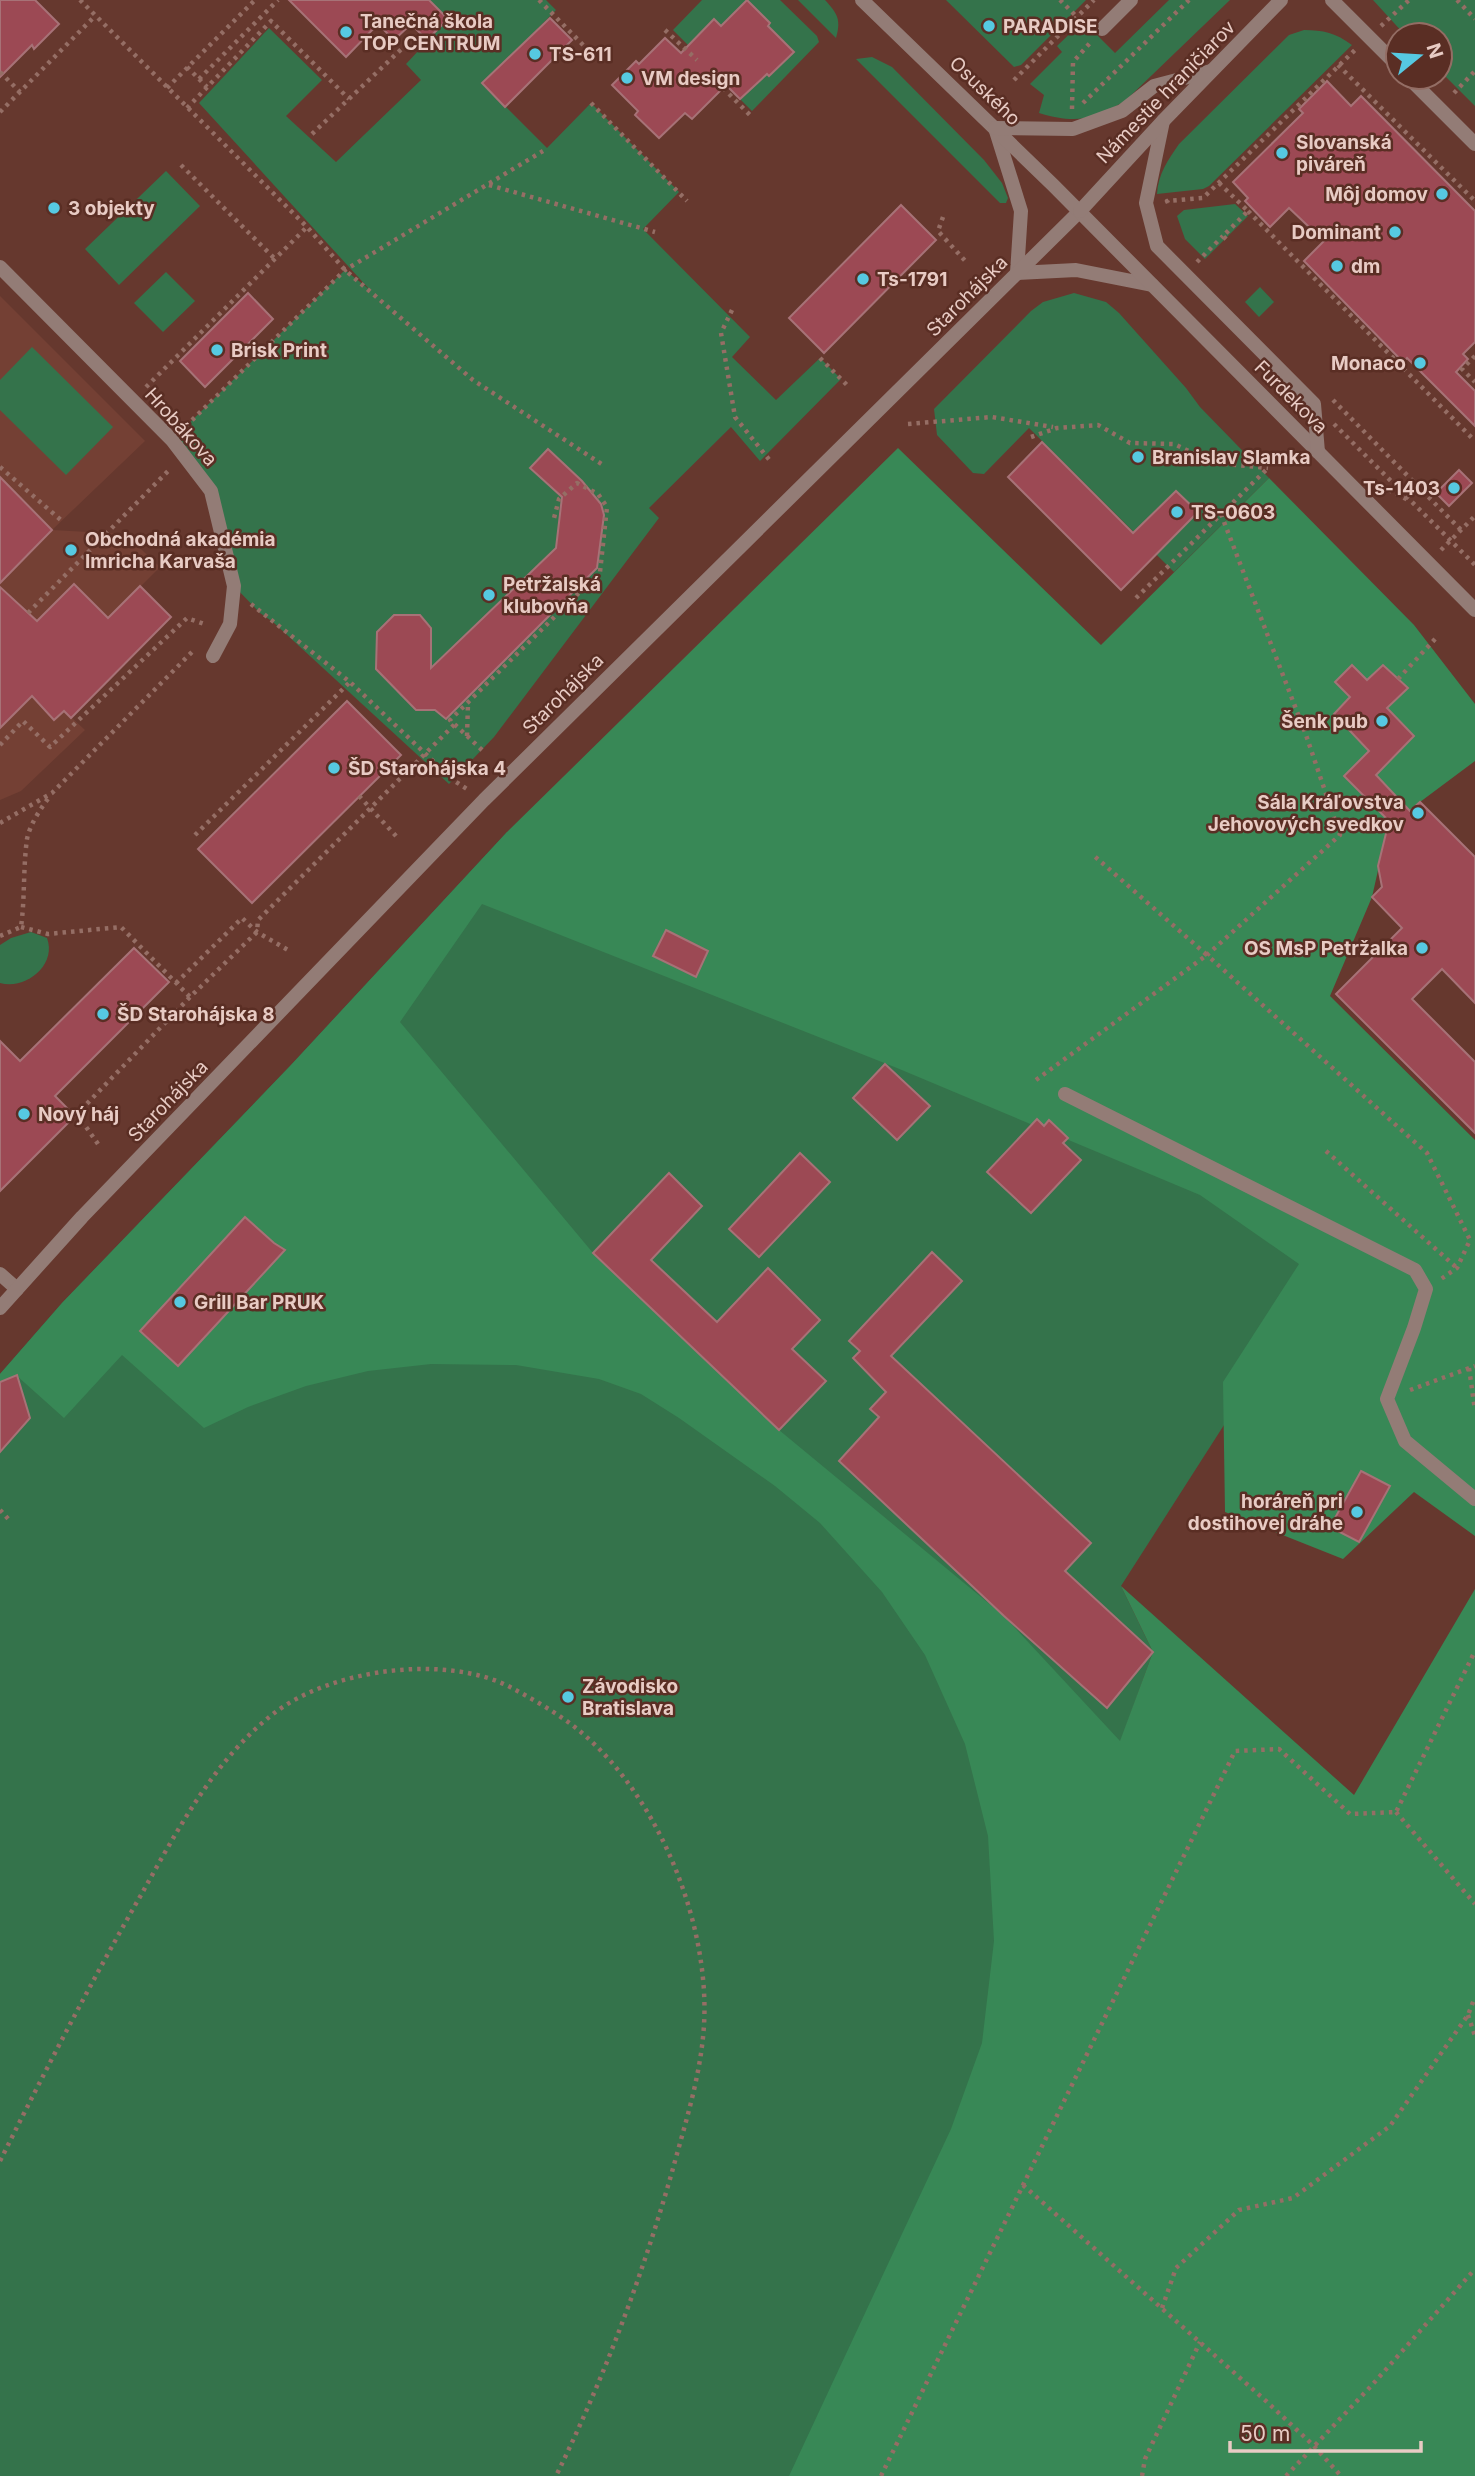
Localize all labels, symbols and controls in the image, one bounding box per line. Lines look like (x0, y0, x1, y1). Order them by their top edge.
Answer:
place label: Tanečná škola TOP CENTRUM (360, 10, 500, 55)
place label: PARADISE (1003, 15, 1098, 38)
street label: Námestie hraničiarov (1092, 16, 1240, 168)
marker: PARADISE (981, 18, 997, 34)
north arrow (1384, 21, 1454, 91)
marker: Tanečná škola TOP CENTRUM (338, 24, 354, 40)
text: N (1422, 40, 1448, 61)
place label: TS-611 (549, 43, 612, 66)
marker: TS-611 (527, 46, 543, 62)
street label: Osuského (945, 52, 1025, 130)
place label: VM design (641, 67, 740, 90)
marker: VM design (619, 70, 635, 86)
place label: Slovanská piváreň (1296, 131, 1392, 176)
marker: Slovanská piváreň (1274, 145, 1290, 161)
place label: Môj domov (1325, 183, 1429, 206)
marker: Môj domov (1434, 186, 1450, 202)
place label: 3 objekty (68, 197, 155, 220)
marker: 3 objekty (46, 200, 62, 216)
place label: Dominant (1291, 221, 1381, 244)
marker: Dominant (1387, 224, 1403, 240)
street label: Starohájska (922, 251, 1012, 341)
place label: dm (1351, 255, 1380, 278)
marker: dm (1329, 258, 1345, 274)
place label: Ts-1791 (877, 268, 947, 291)
marker: Ts-1791 (855, 271, 871, 287)
place label: Brisk Print (231, 339, 327, 362)
marker: Brisk Print (209, 342, 225, 358)
place label: Monaco (1331, 352, 1406, 375)
marker: Monaco (1412, 355, 1428, 371)
street label: Furdekova (1250, 356, 1332, 438)
street label: Hrobákova (140, 383, 222, 471)
place label: Branislav Slamka (1152, 446, 1310, 469)
marker: Branislav Slamka (1130, 449, 1146, 465)
place label: Ts-1403 (1363, 477, 1440, 500)
marker: Ts-1403 (1446, 480, 1462, 496)
place label: TS-0603 (1191, 501, 1275, 524)
marker: TS-0603 (1169, 504, 1185, 520)
place label: Obchodná akadémia Imricha Karvaša (85, 528, 276, 573)
marker: Obchodná akadémia Imricha Karvaša (63, 542, 79, 558)
place label: Petržalská klubovňa (503, 573, 601, 618)
marker: Petržalská klubovňa (481, 587, 497, 603)
street label: Starohájska (518, 649, 608, 739)
place label: Šenk pub (1281, 710, 1368, 733)
marker: Šenk pub (1374, 713, 1390, 729)
place label: ŠD Starohájska 4 (348, 757, 506, 780)
marker: ŠD Starohájska 4 (326, 760, 342, 776)
place label: Sála Kráľovstva Jehovových svedkov (1208, 791, 1405, 836)
marker: Sála Kráľovstva Jehovových svedkov (1410, 805, 1426, 821)
place label: OS MsP Petržalka (1244, 937, 1408, 960)
marker: OS MsP Petržalka (1414, 940, 1430, 956)
place label: ŠD Starohájska 8 (117, 1003, 275, 1026)
marker: ŠD Starohájska 8 (95, 1006, 111, 1022)
street label: Starohájska (123, 1055, 213, 1147)
place label: Nový háj (38, 1103, 119, 1126)
marker: Nový háj (16, 1106, 32, 1122)
place label: Grill Bar PRUK (194, 1291, 325, 1314)
marker: Grill Bar PRUK (172, 1294, 188, 1310)
place label: horáreň pri dostihovej dráhe (1188, 1490, 1343, 1535)
marker: horáreň pri dostihovej dráhe (1349, 1504, 1365, 1520)
place label: Závodisko Bratislava (582, 1675, 678, 1720)
marker: Závodisko Bratislava (560, 1689, 576, 1705)
scale bar (1230, 2410, 1421, 2454)
text: 50 m (1240, 2421, 1290, 2446)

